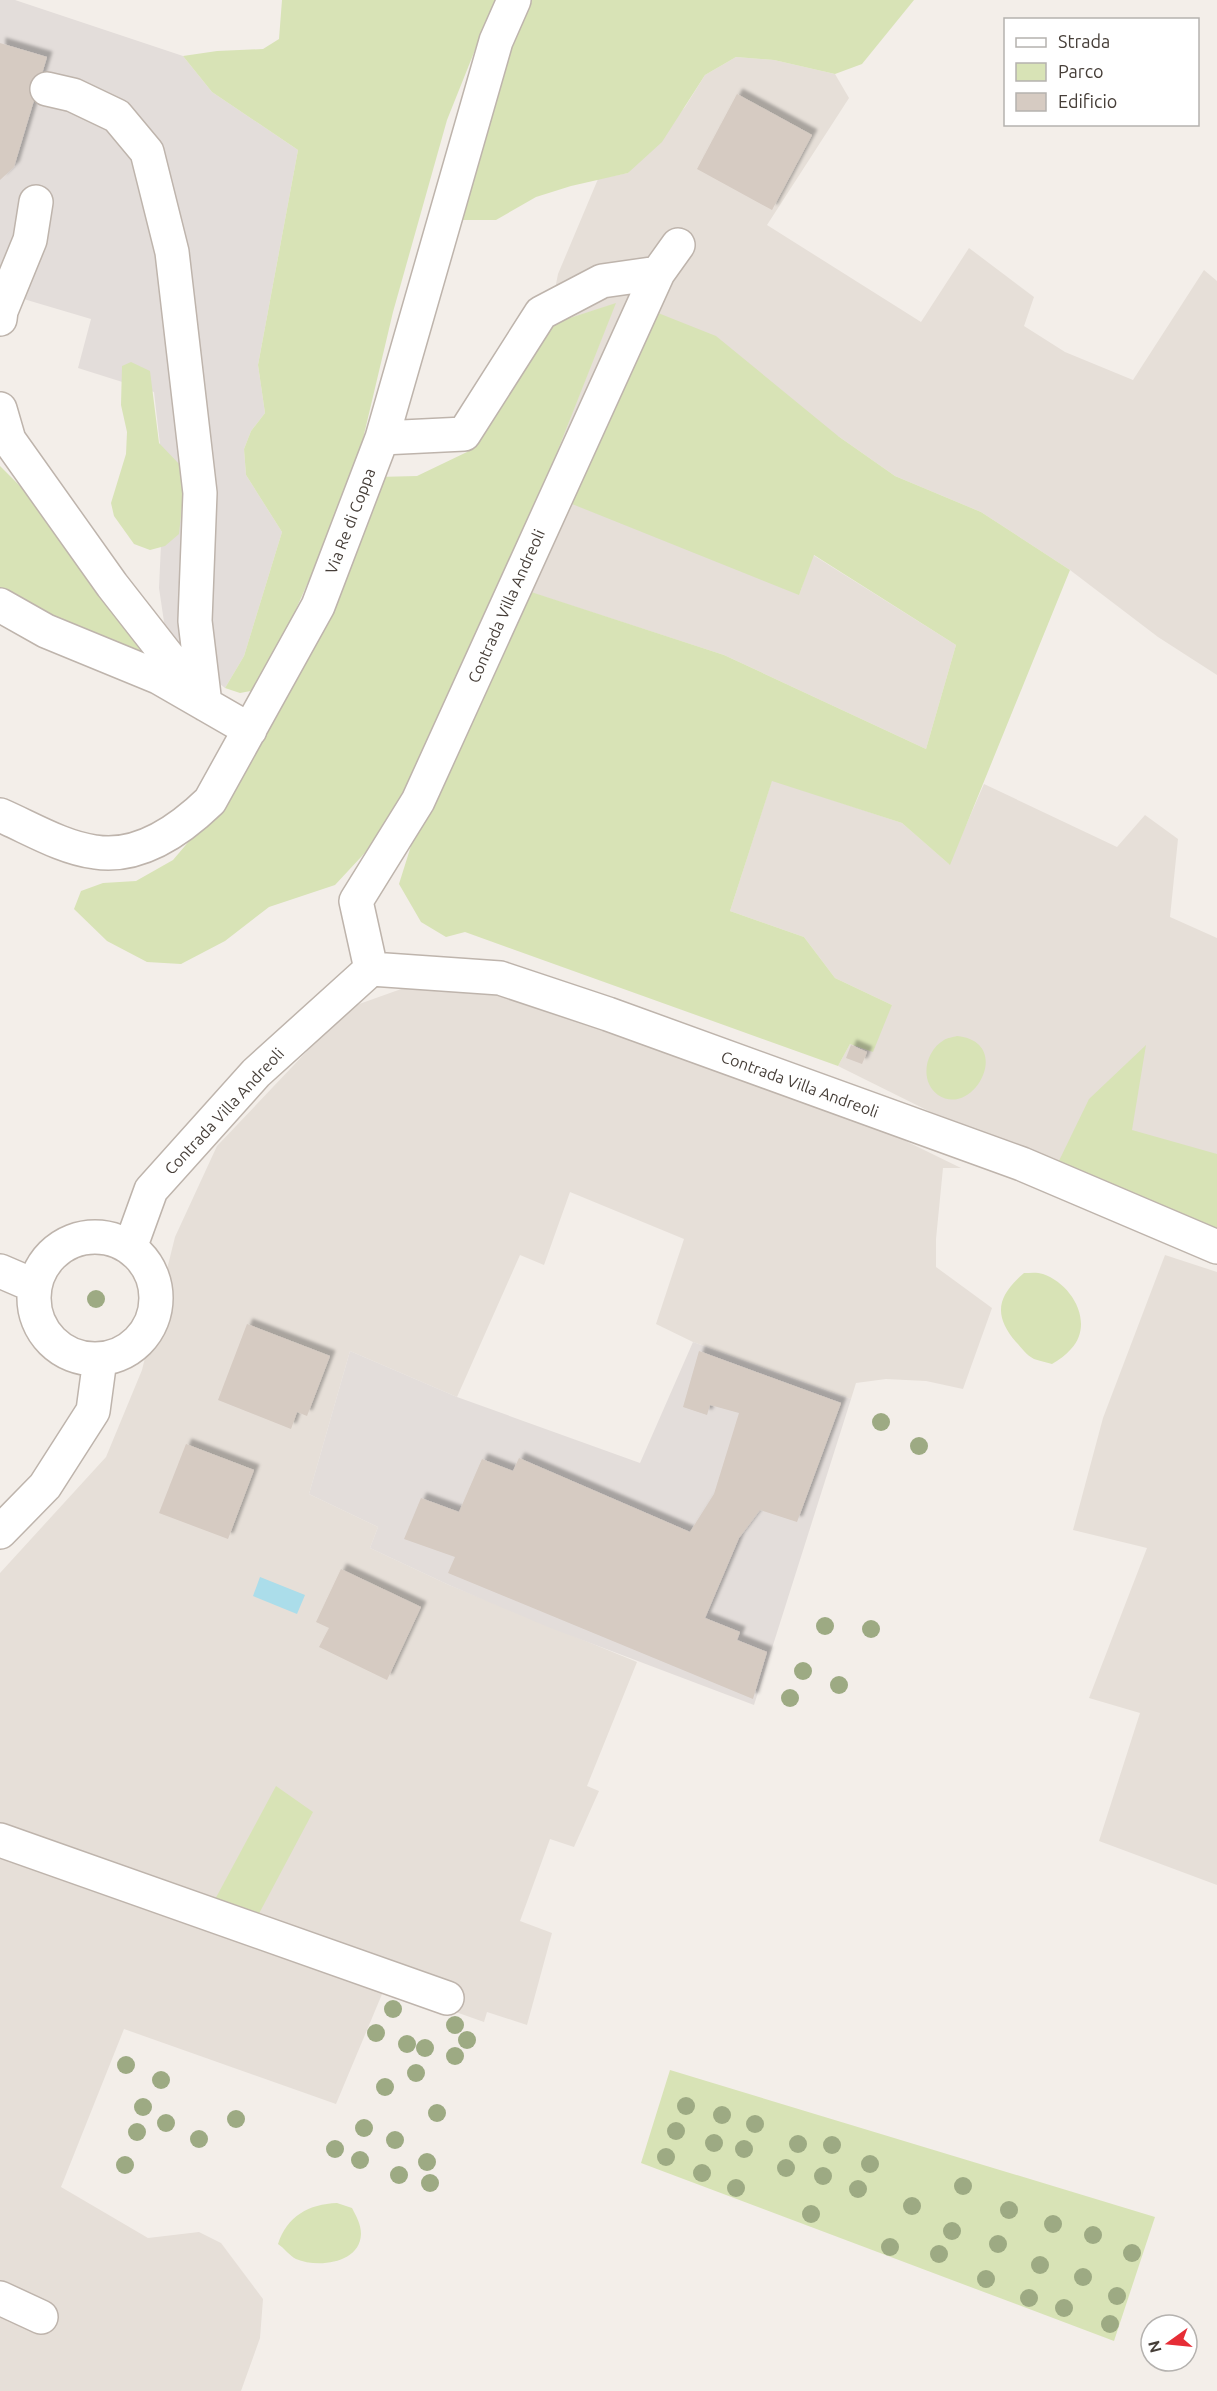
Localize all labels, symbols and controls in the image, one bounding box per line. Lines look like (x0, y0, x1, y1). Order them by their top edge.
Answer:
legend (1004, 18, 1199, 126)
text: Strada (1058, 31, 1110, 51)
text: Parco (1058, 61, 1104, 81)
text: Edificio (1058, 91, 1117, 111)
street label: Via Re di Coppa (322, 466, 378, 576)
street label: Contrada Villa Andreoli (464, 526, 548, 686)
street label: Contrada Villa Andreoli (161, 1044, 287, 1178)
street label: Contrada Villa Andreoli (719, 1047, 881, 1121)
north arrow (1139, 2313, 1199, 2373)
text: N (1144, 2339, 1165, 2355)

